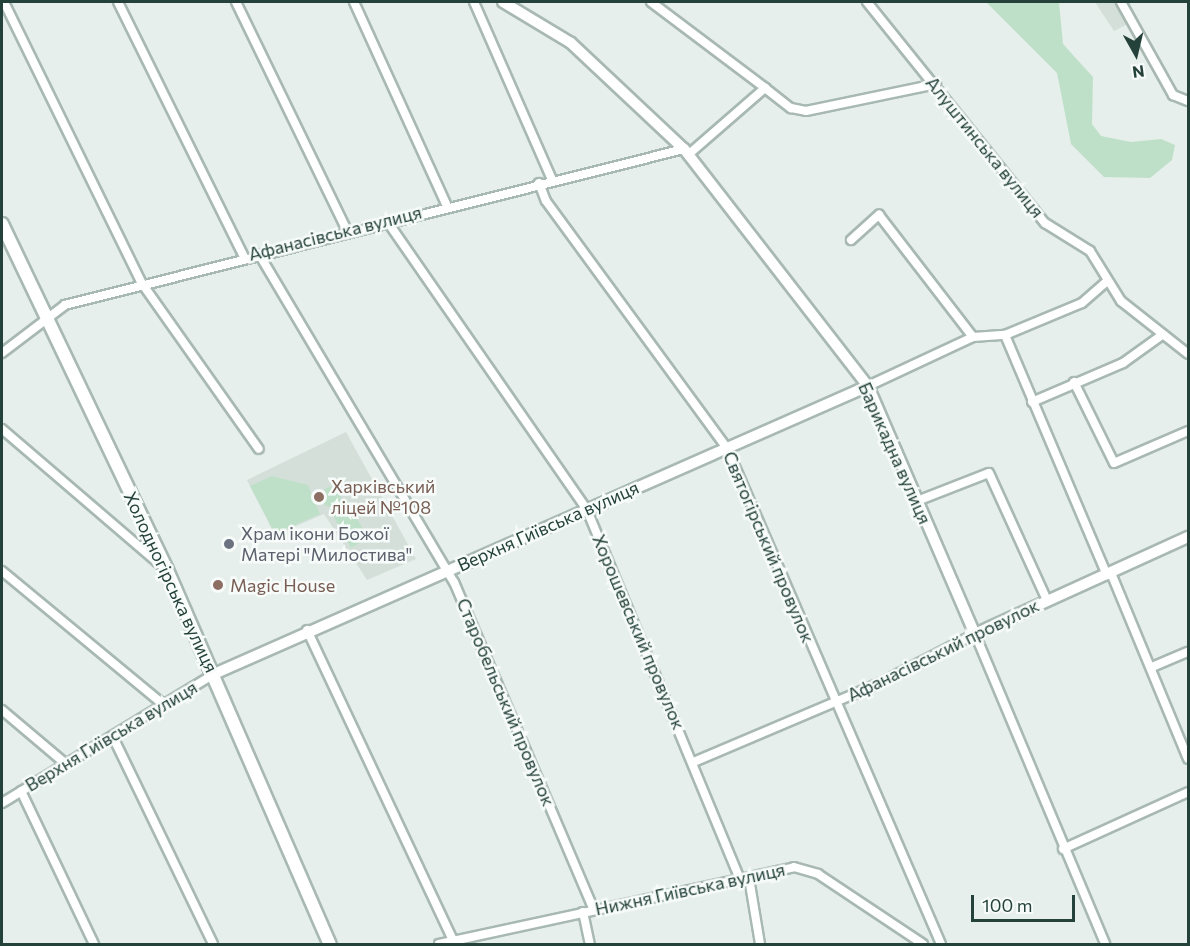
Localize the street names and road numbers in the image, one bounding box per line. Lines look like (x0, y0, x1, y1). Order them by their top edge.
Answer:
street label: Алуштинська вулиця (921, 72, 1049, 222)
street label: Афанасівська вулиця (246, 201, 424, 265)
street label: Барикадна вулиця (854, 379, 936, 527)
street label: Святогірський провулок (719, 448, 819, 646)
street label: Верхня Гиївська вулиця (454, 476, 642, 576)
street label: Холодногірська вулиця (120, 488, 222, 676)
street label: Хорошевський провулок (588, 531, 690, 733)
street label: Афанасівський провулок (844, 594, 1042, 706)
street label: Старобельський провулок (452, 595, 560, 809)
street label: Верхня Гиївська вулиця (21, 676, 201, 796)
street label: Нижня Гиївська вулиця (593, 858, 787, 920)

